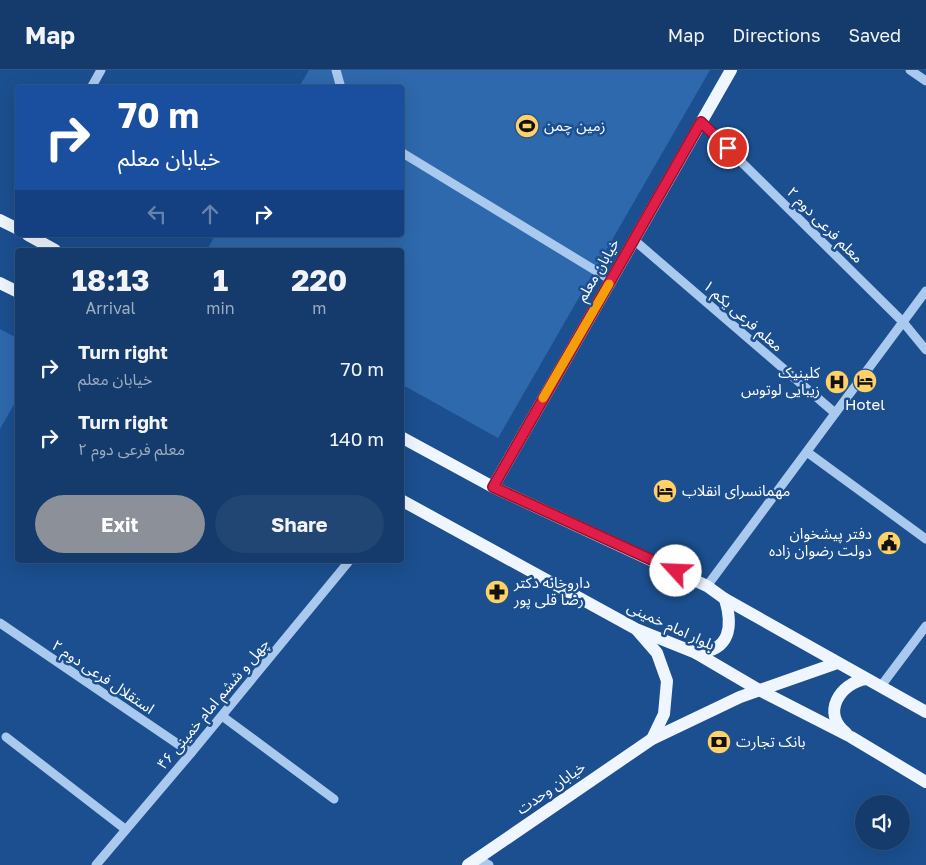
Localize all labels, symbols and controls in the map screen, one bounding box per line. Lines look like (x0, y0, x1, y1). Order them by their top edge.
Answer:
text: Map (25, 20, 75, 49)
text: Map (668, 24, 704, 46)
text: Directions (732, 24, 820, 46)
text: Saved (848, 24, 901, 46)
text: 70 m (118, 94, 199, 136)
icon: right (35, 105, 100, 170)
sports icon: زمین چمن (514, 113, 540, 139)
place label: زمین چمن (544, 116, 606, 136)
pin (707, 127, 749, 169)
icon: arrive (714, 134, 742, 162)
text: خیابان معلم (118, 144, 220, 171)
street label: معلم فرعی دوم ۲ (782, 182, 868, 268)
icon: left (143, 200, 171, 228)
icon: ahead (196, 200, 224, 228)
icon: right (249, 200, 277, 228)
street label: خیابان معلم (572, 235, 625, 306)
text: 18:13 (72, 262, 150, 298)
text: 1 (213, 262, 228, 298)
text: 220 (291, 262, 347, 298)
street label: معلم فرعی یکم ۱ (698, 276, 787, 357)
text: Arrival (86, 298, 136, 318)
text: min (206, 298, 235, 318)
text: m (312, 298, 326, 318)
text: Turn right (78, 340, 168, 363)
icon: right (35, 354, 63, 382)
text: 70 m (341, 357, 384, 380)
place label: کلینیک زیبایی لوتوس (741, 363, 821, 399)
hotel icon: Hotel (852, 368, 878, 394)
text: خیابان معلم (78, 369, 153, 389)
hospital icon: کلینیک زیبایی لوتوس (824, 369, 850, 395)
place label: Hotel (845, 395, 885, 413)
text: Turn right (78, 410, 168, 433)
icon: right (35, 424, 63, 452)
text: 140 m (330, 427, 384, 450)
text: معلم فرعی دوم ۲ (78, 439, 185, 459)
hotel icon: مهمانسرای انقلاب (652, 478, 678, 504)
place label: مهمانسرای انقلاب (682, 481, 791, 500)
button: Exit (35, 495, 205, 553)
button: Share (215, 495, 384, 553)
place label: دفتر پیشخوان دولت رضوان زاده (769, 524, 872, 560)
public building icon: دفتر پیشخوان دولت رضوان زاده (876, 530, 902, 556)
position arrow (649, 544, 701, 596)
place label: داروخانه دکتر رضا قلی پور (513, 573, 590, 610)
pharmacy icon: داروخانه دکتر رضا قلی پور (484, 579, 510, 605)
street label: بلوار امام خمینی (624, 597, 718, 656)
street label: چهل و ششم امام خمینی ۴۶ (152, 634, 275, 774)
street label: استقلال فرعی دوم ۲ (47, 635, 158, 720)
bank icon: بانک تجارت (706, 729, 732, 755)
place label: بانک تجارت (736, 732, 806, 751)
street label: خیابان وحدت (513, 757, 589, 818)
map controls (855, 795, 910, 850)
button: sound (855, 795, 910, 850)

